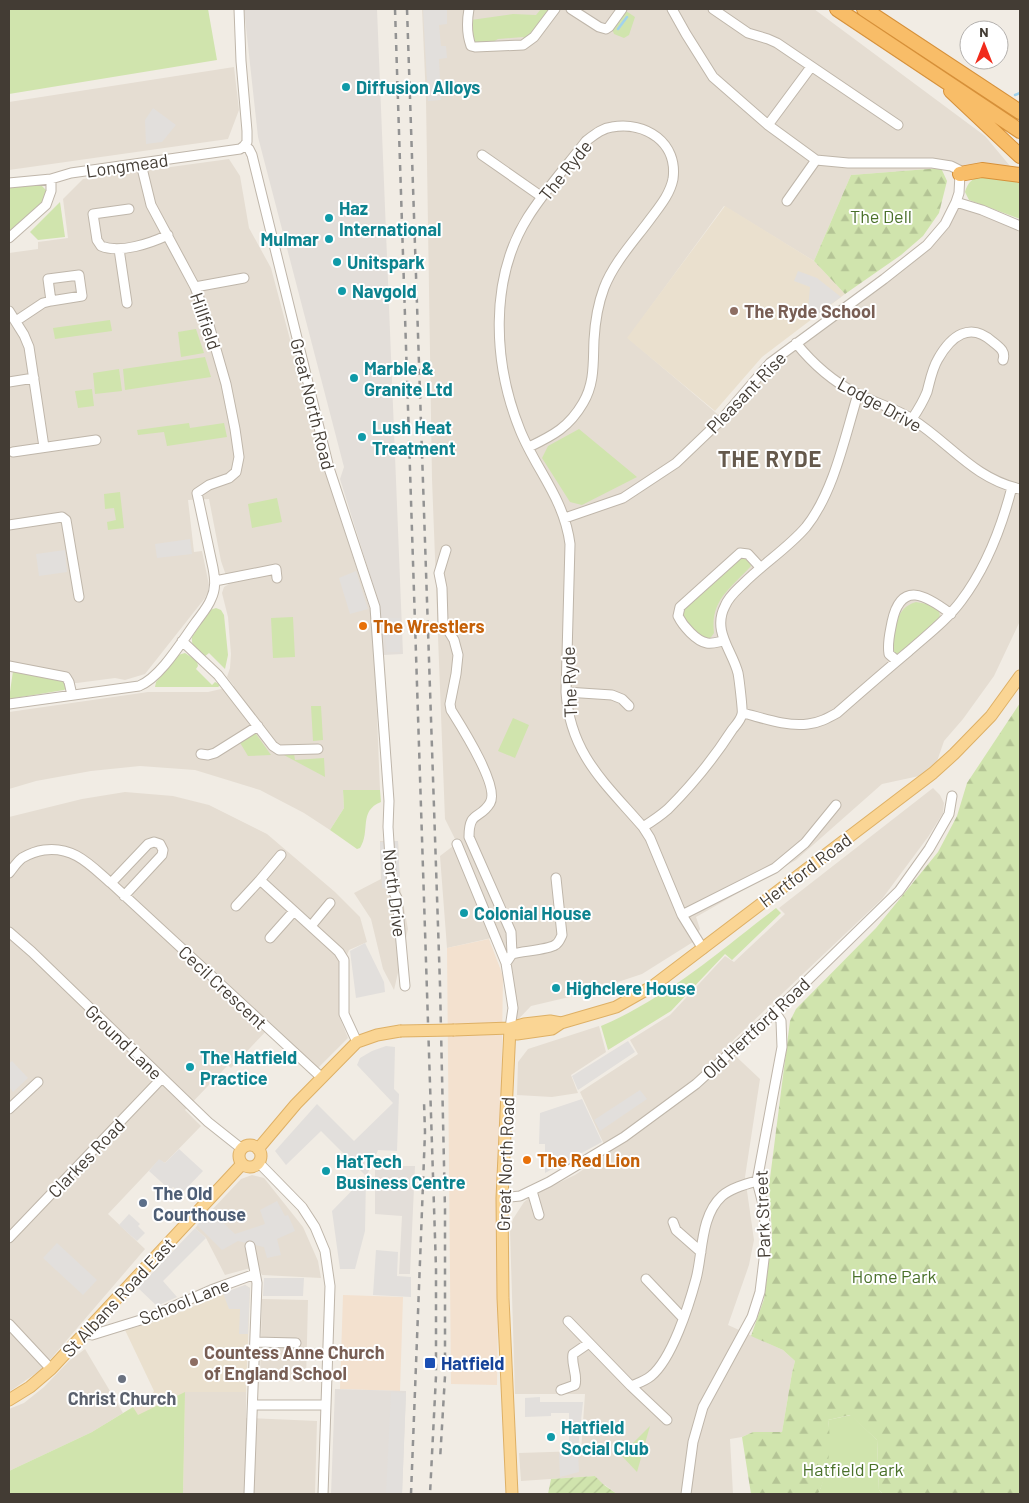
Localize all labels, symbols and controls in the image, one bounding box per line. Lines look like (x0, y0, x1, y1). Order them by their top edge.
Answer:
north arrow (959, 20, 1009, 70)
text: N (979, 23, 989, 40)
place label: Diffusion Alloys (356, 76, 480, 98)
marker: Diffusion Alloys (340, 81, 352, 93)
street label: The Ryde (534, 135, 596, 205)
street label: Longmead (85, 148, 169, 182)
place label: Haz International (339, 197, 441, 240)
park label: The Dell (850, 205, 912, 227)
marker: Haz International (323, 212, 335, 224)
place label: Mulmar (261, 228, 319, 250)
marker: Mulmar (323, 233, 335, 245)
place label: Unitspark (347, 251, 425, 273)
marker: Unitspark (331, 256, 343, 268)
place label: Navgold (352, 280, 417, 302)
marker: Navgold (336, 285, 348, 297)
street label: Hillfield (186, 289, 226, 353)
place label: The Ryde School (744, 300, 876, 322)
marker: The Ryde School (728, 305, 740, 317)
street label: Great North Road (286, 336, 340, 472)
street label: Pleasant Rise (702, 347, 790, 437)
place label: Marble & Granite Ltd (364, 357, 453, 400)
marker: Marble & Granite Ltd (348, 372, 360, 384)
street label: Lodge Drive (834, 372, 926, 436)
place label: Lush Heat Treatment (372, 416, 456, 459)
marker: Lush Heat Treatment (356, 431, 368, 443)
district label: THE RYDE (718, 445, 822, 471)
place label: The Wrestlers (373, 615, 484, 637)
marker: The Wrestlers (357, 620, 369, 632)
street label: The Ryde (557, 646, 581, 718)
street label: Hertford Road (755, 828, 855, 912)
street label: North Drive (379, 848, 411, 938)
place label: Colonial House (474, 902, 591, 924)
marker: Colonial House (458, 907, 470, 919)
street label: Cecil Crescent (174, 940, 272, 1034)
street label: Old Hertford Road (698, 973, 814, 1083)
place label: Highclere House (566, 977, 696, 999)
marker: Highclere House (550, 982, 562, 994)
street label: Ground Lane (81, 1000, 167, 1084)
place label: The Hatfield Practice (200, 1046, 297, 1089)
marker: The Hatfield Practice (184, 1061, 196, 1073)
street label: Great North Road (492, 1096, 518, 1232)
street label: Clarkes Road (43, 1114, 129, 1202)
place label: The Red Lion (537, 1149, 640, 1171)
place label: HatTech Business Centre (336, 1150, 466, 1193)
marker: The Red Lion (521, 1154, 533, 1166)
marker: HatTech Business Centre (320, 1165, 332, 1177)
street label: Park Street (749, 1170, 775, 1258)
place label: The Old Courthouse (153, 1182, 246, 1225)
marker: The Old Courthouse (137, 1197, 149, 1209)
street label: St Albans Road East (57, 1233, 179, 1361)
park label: Home Park (852, 1265, 936, 1287)
street label: School Lane (136, 1273, 232, 1329)
place label: Countess Anne Church of England School (204, 1341, 385, 1384)
place label: Hatfield (441, 1352, 504, 1374)
marker: Countess Anne Church of England School (188, 1356, 200, 1368)
marker: Hatfield (423, 1356, 437, 1370)
marker: Christ Church (116, 1373, 128, 1385)
place label: Christ Church (68, 1387, 176, 1409)
place label: Hatfield Social Club (561, 1416, 649, 1459)
marker: Hatfield Social Club (545, 1431, 557, 1443)
park label: Hatfield Park (803, 1458, 904, 1480)

